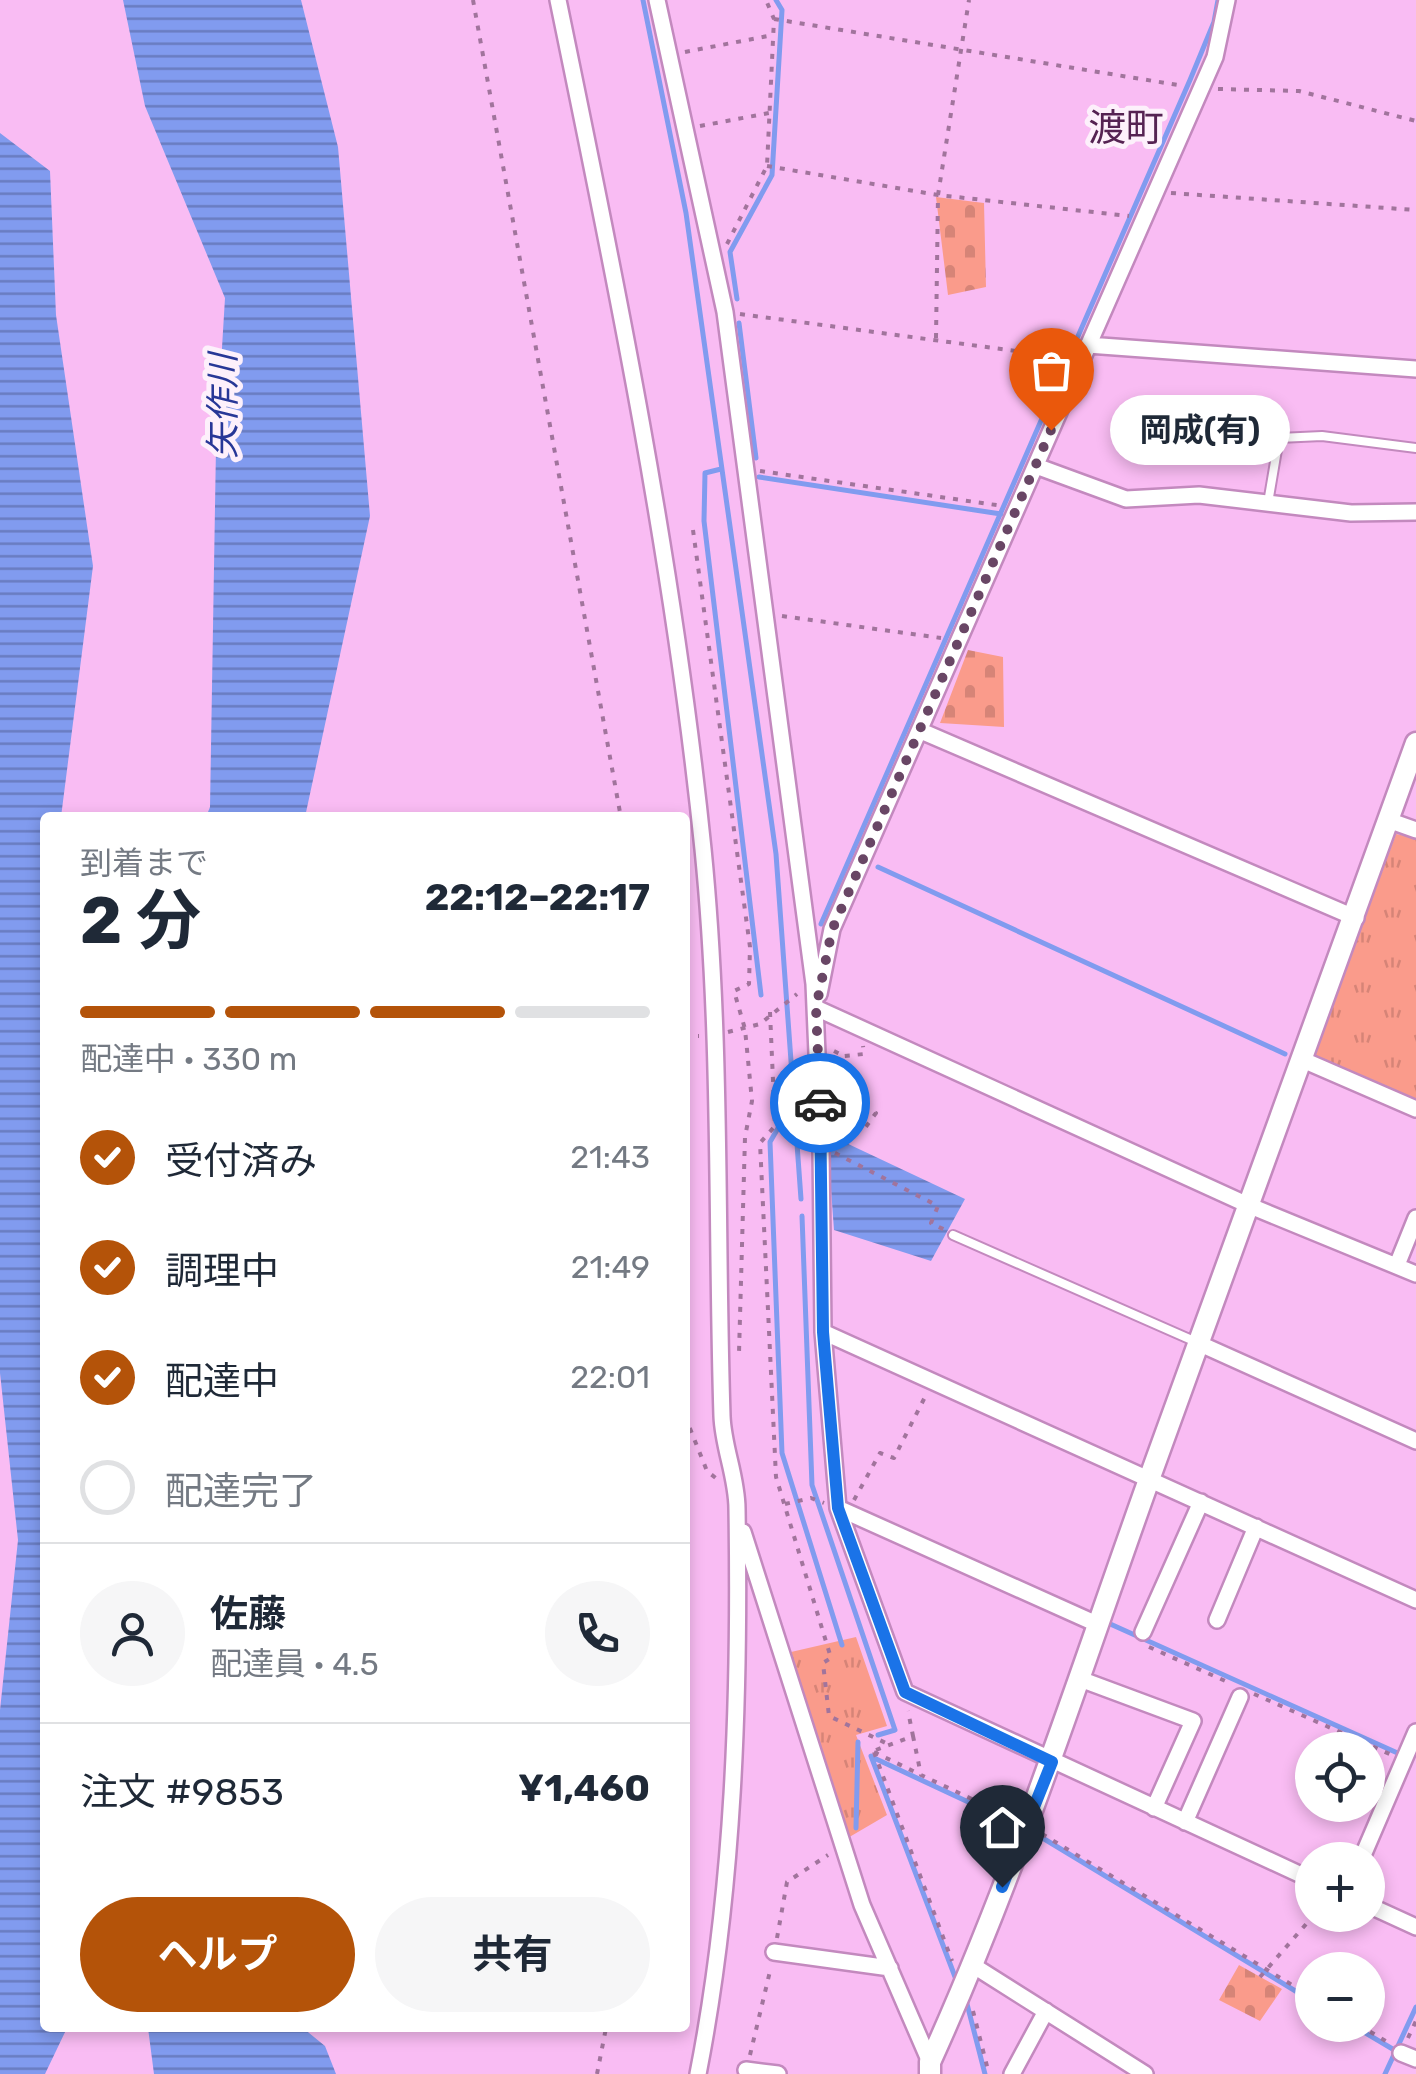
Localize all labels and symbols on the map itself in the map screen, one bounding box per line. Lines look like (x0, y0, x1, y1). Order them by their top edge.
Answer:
district label: 渡町 (1088, 105, 1164, 151)
pin (1009, 328, 1094, 431)
water label: 矢作川 (202, 350, 244, 459)
callout: 岡成(有) (1111, 395, 1291, 465)
courier (770, 1053, 870, 1153)
pin (960, 1785, 1045, 1888)

